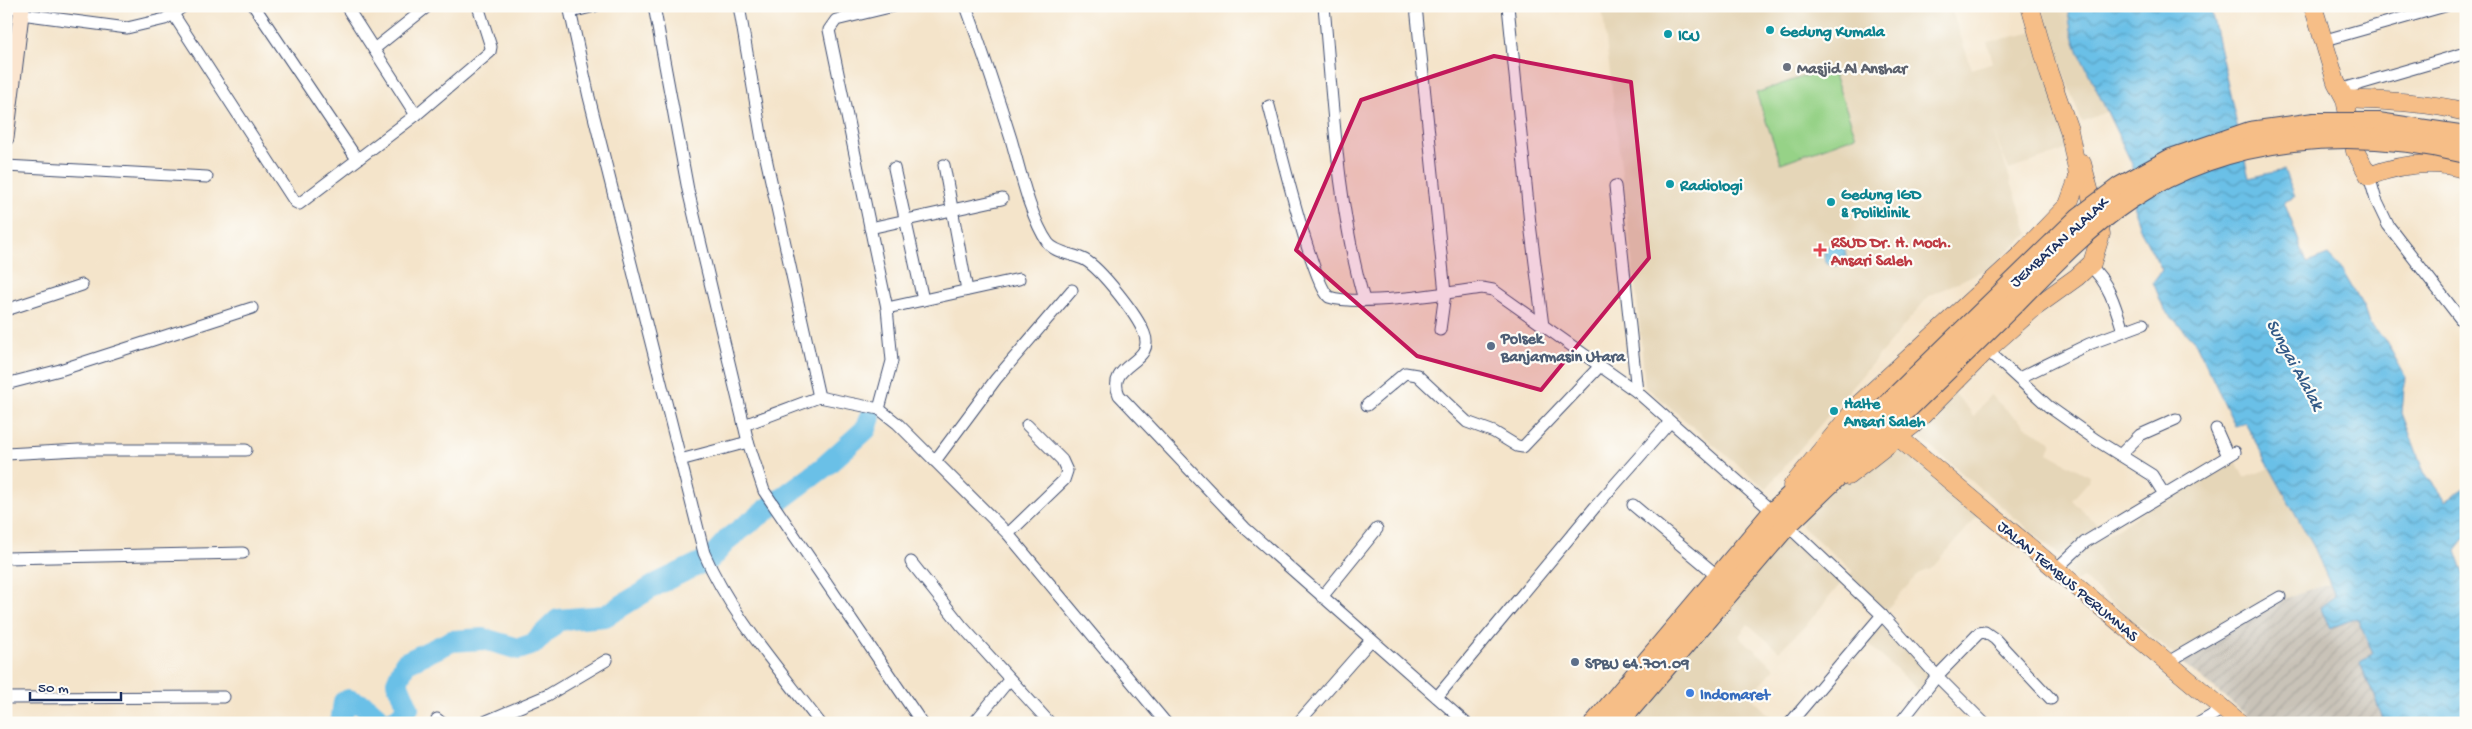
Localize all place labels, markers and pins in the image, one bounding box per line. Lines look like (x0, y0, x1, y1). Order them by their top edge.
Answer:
marker: Gedung Kumala (1764, 24, 1776, 36)
place label: Gedung Kumala (1780, 24, 1886, 43)
marker: ICU (1662, 28, 1674, 40)
place label: ICU (1678, 28, 1701, 47)
marker: Masjid Al Anshar (1781, 61, 1793, 73)
place label: Masjid Al Anshar (1797, 61, 1909, 80)
marker: Radiologi (1664, 178, 1676, 190)
place label: Radiologi (1679, 178, 1743, 197)
place label: Gedung IGD & Poliklinik (1841, 187, 1922, 224)
marker: Gedung IGD & Poliklinik (1825, 196, 1837, 208)
place label: RSUD Dr. H. Moch. Ansari Saleh (1830, 235, 1952, 272)
marker: RSUD Dr. H. Moch. Ansari Saleh (1813, 243, 1827, 257)
place label: Polsek Banjarmasin Utara (1500, 331, 1626, 368)
marker: Polsek Banjarmasin Utara (1485, 340, 1497, 352)
place label: Halte Ansari Saleh (1843, 396, 1926, 433)
marker: Halte Ansari Saleh (1828, 405, 1840, 417)
marker: SPBU 64.701.09 (1569, 656, 1581, 668)
place label: SPBU 64.701.09 (1585, 656, 1689, 675)
marker: Indomaret (1684, 687, 1696, 699)
place label: Indomaret (1700, 687, 1771, 706)

